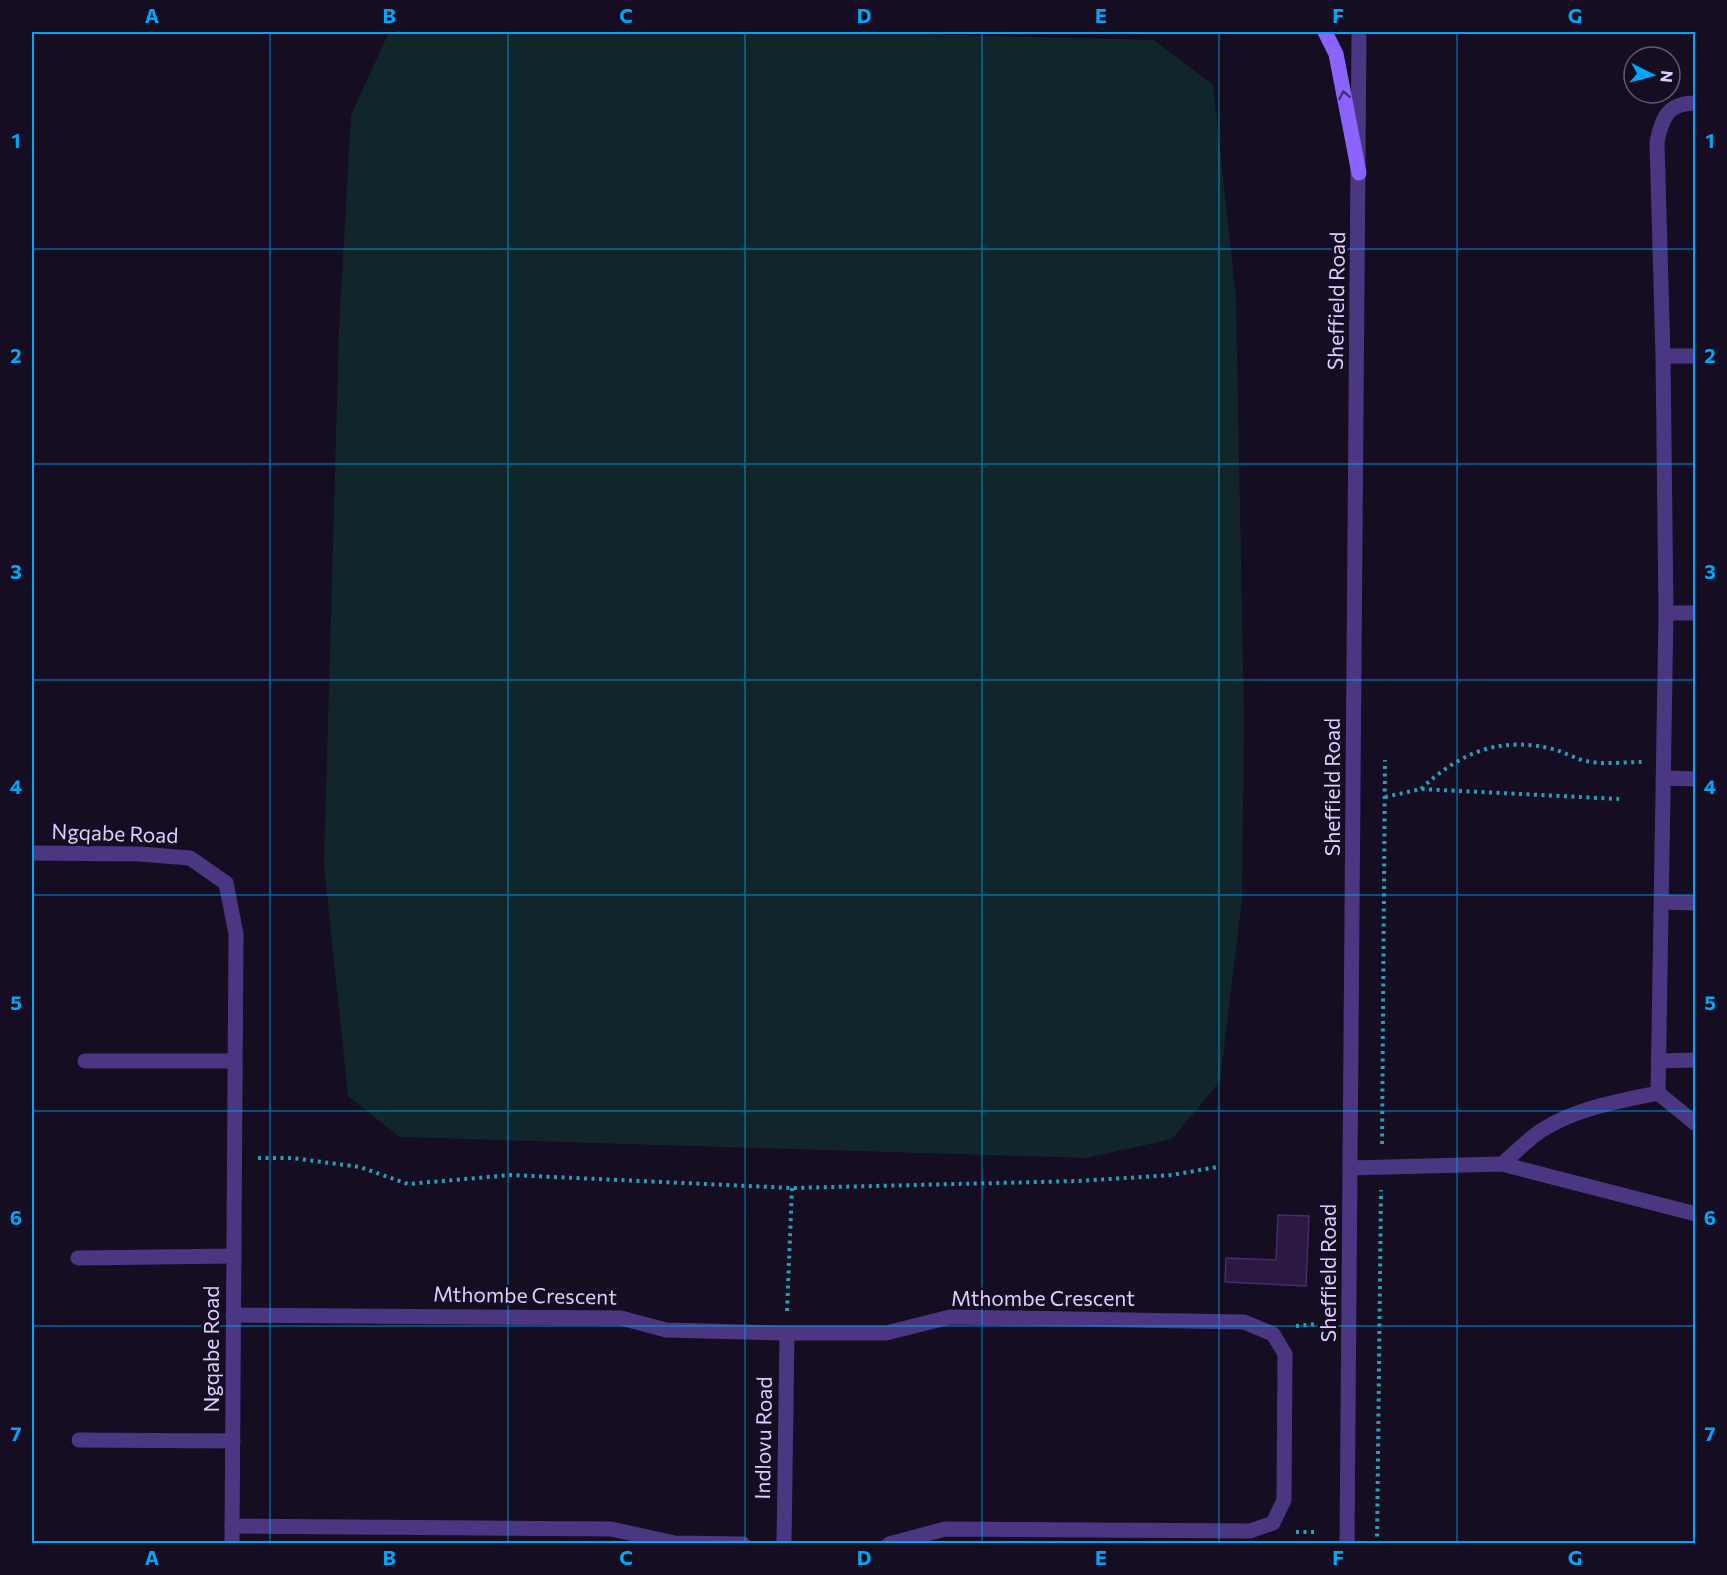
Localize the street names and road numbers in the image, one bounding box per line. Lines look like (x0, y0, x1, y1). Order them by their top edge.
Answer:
street label: Sheffield Road (1322, 232, 1349, 370)
street label: Sheffield Road (1319, 718, 1344, 856)
street label: Ngqabe Road (51, 818, 179, 847)
street label: Sheffield Road (1315, 1204, 1340, 1342)
street label: Mthombe Crescent (433, 1280, 617, 1309)
street label: Mthombe Crescent (951, 1285, 1135, 1310)
street label: Ngqabe Road (198, 1286, 223, 1412)
street label: Indlovu Road (749, 1376, 776, 1500)

